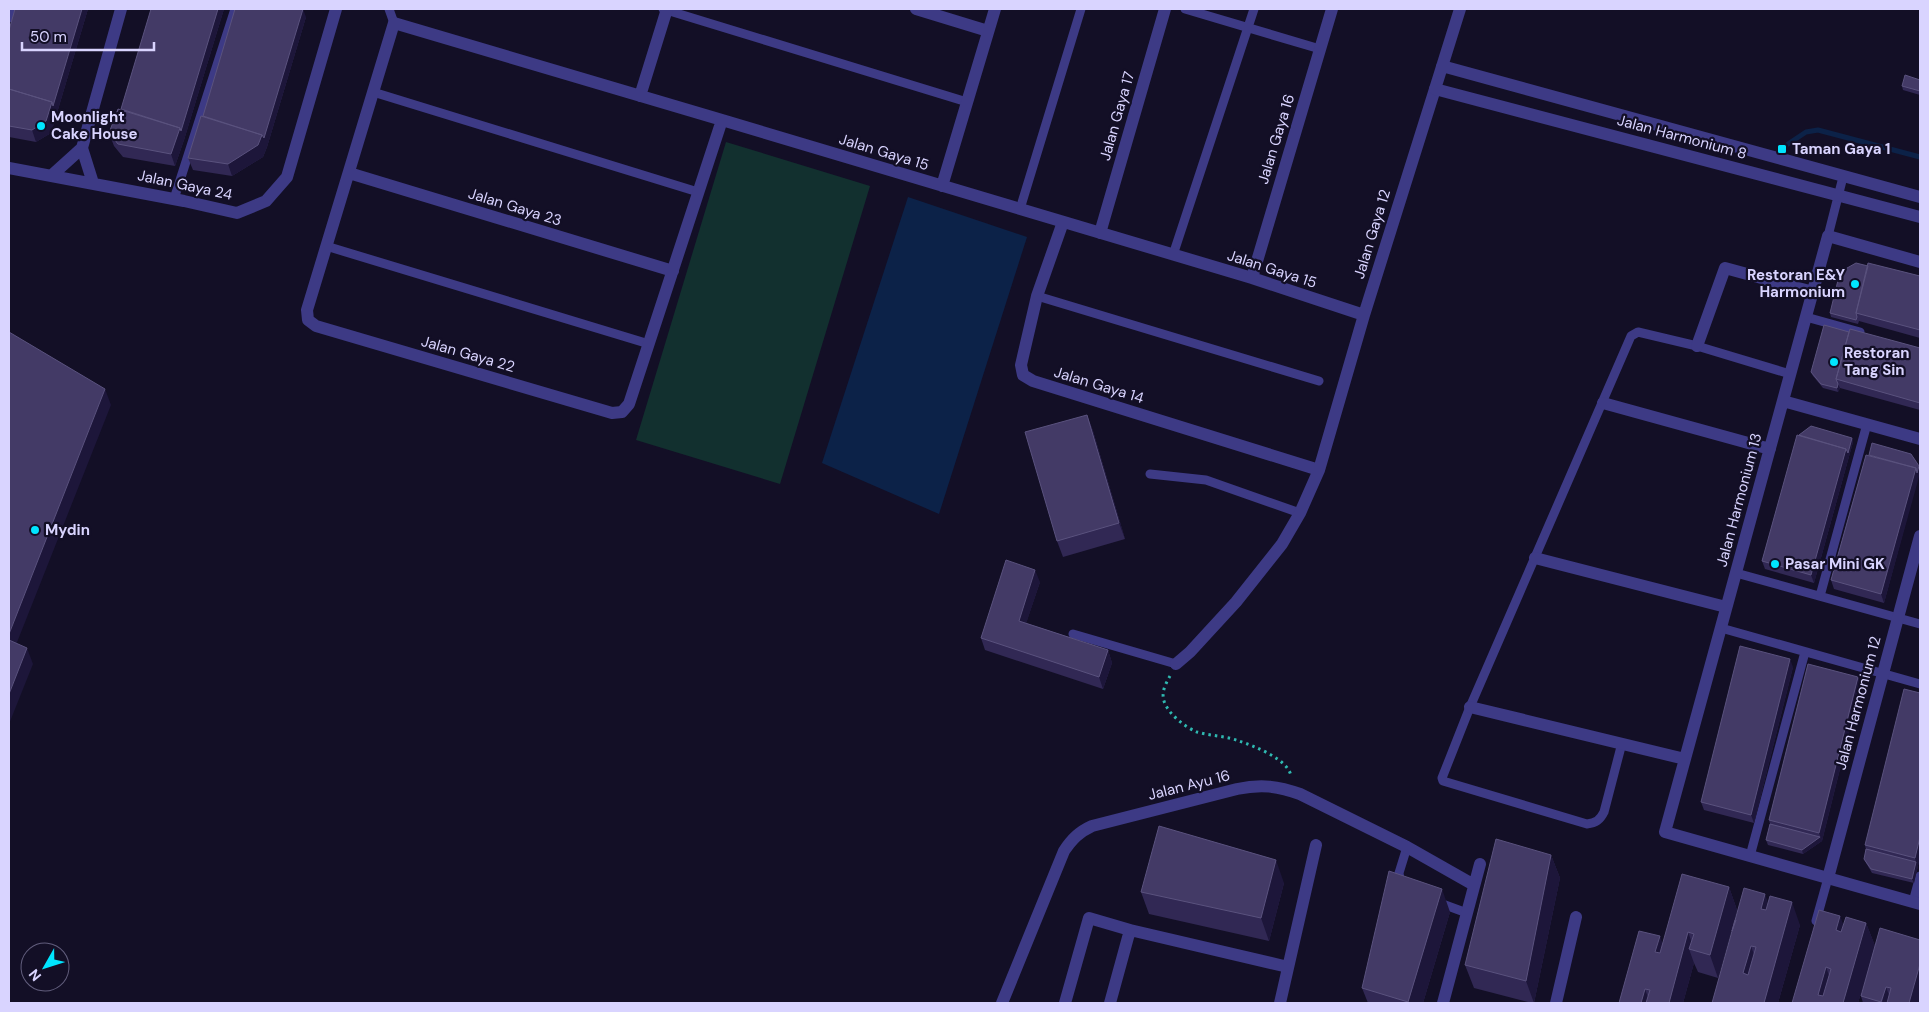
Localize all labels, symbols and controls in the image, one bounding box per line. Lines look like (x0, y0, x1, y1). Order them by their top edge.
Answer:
scale bar (22, 20, 155, 52)
text: 50 m (30, 27, 67, 47)
street label: Jalan Gaya 17 (1095, 69, 1139, 163)
street label: Jalan Gaya 16 (1253, 92, 1299, 186)
place label: Moonlight Cake House (51, 107, 138, 144)
street label: Jalan Harmonium 8 (1615, 110, 1749, 164)
marker: Moonlight Cake House (35, 120, 47, 132)
street label: Jalan Gaya 15 (837, 129, 931, 175)
place label: Taman Gaya 1 (1792, 139, 1891, 159)
marker: Taman Gaya 1 (1776, 143, 1788, 155)
street label: Jalan Gaya 24 (136, 165, 234, 205)
street label: Jalan Gaya 23 (466, 183, 564, 231)
street label: Jalan Gaya 12 (1349, 187, 1395, 281)
street label: Jalan Gaya 15 (1225, 245, 1319, 293)
place label: Restoran E&Y Harmonium (1747, 265, 1845, 302)
marker: Restoran E&Y Harmonium (1849, 278, 1861, 290)
street label: Jalan Gaya 22 (419, 331, 517, 377)
place label: Restoran Tang Sin (1844, 343, 1909, 380)
marker: Restoran Tang Sin (1828, 356, 1840, 368)
street label: Jalan Gaya 14 (1052, 362, 1146, 408)
street label: Jalan Harmonium 13 (1712, 431, 1766, 569)
place label: Mydin (45, 520, 90, 540)
marker: Mydin (29, 524, 41, 536)
place label: Pasar Mini GK (1785, 554, 1885, 574)
marker: Pasar Mini GK (1769, 558, 1781, 570)
street label: Jalan Harmonium 12 (1831, 634, 1885, 772)
street label: Jalan Ayu 16 (1146, 765, 1232, 805)
north arrow (20, 942, 70, 992)
text: N (25, 966, 45, 985)

